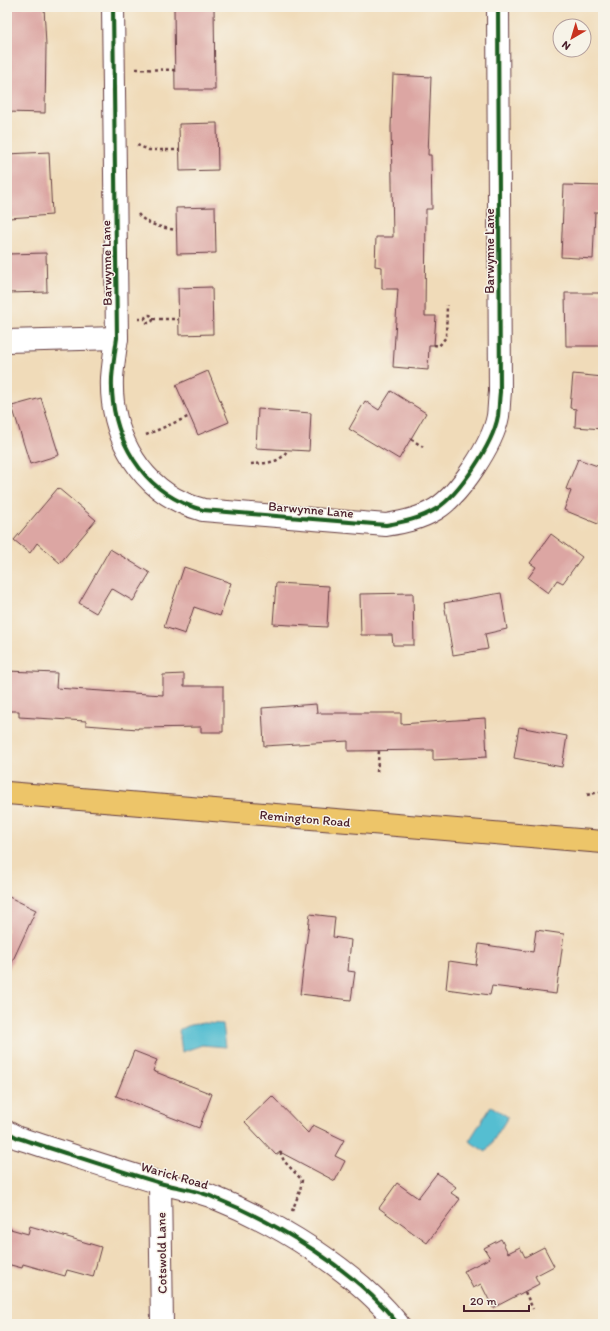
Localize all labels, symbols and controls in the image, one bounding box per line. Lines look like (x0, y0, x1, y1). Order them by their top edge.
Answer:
north arrow (552, 18, 592, 58)
text: N (559, 38, 573, 53)
street label: Barwynne Lane (482, 208, 497, 294)
street label: Barwynne Lane (98, 220, 115, 306)
street label: Barwynne Lane (268, 498, 354, 521)
street label: Remington Road (259, 807, 351, 830)
street label: Warick Road (139, 1159, 211, 1192)
street label: Cotswold Lane (153, 1212, 170, 1294)
scale bar (464, 1287, 529, 1313)
text: 20 m (470, 1294, 497, 1308)

